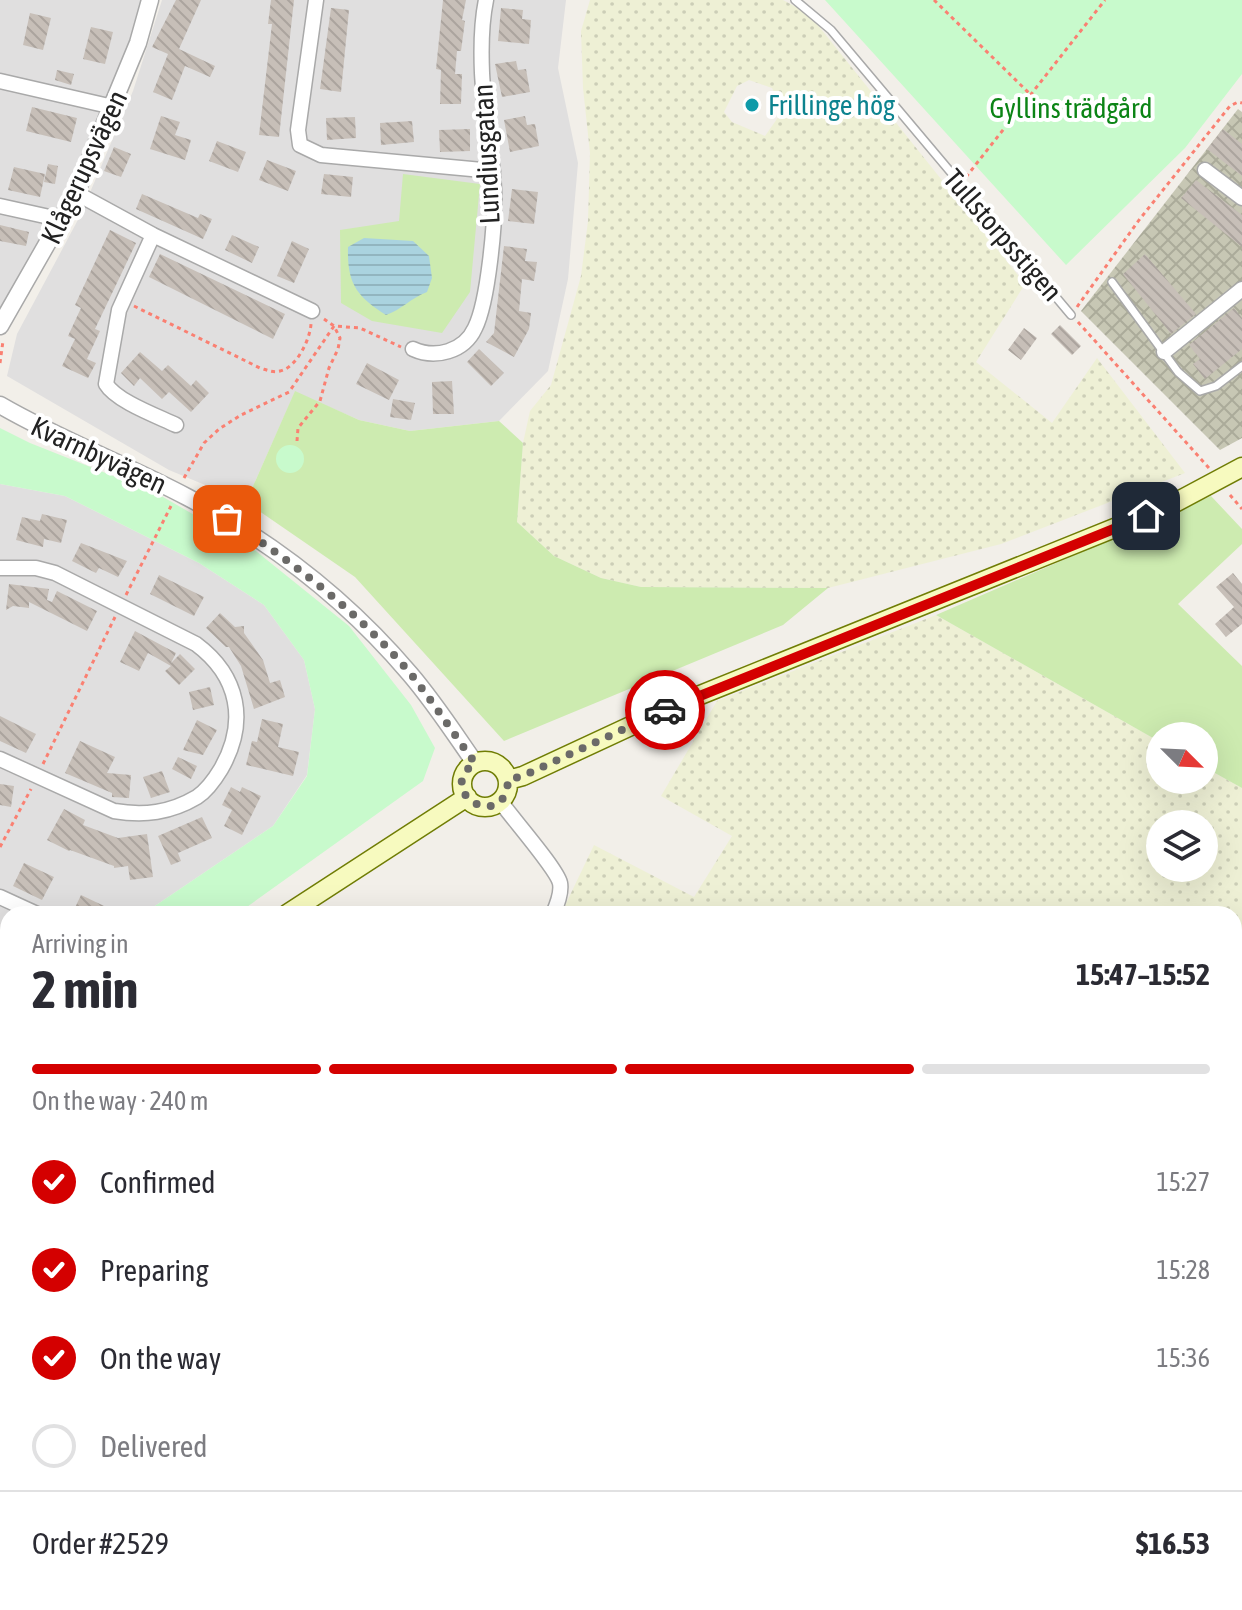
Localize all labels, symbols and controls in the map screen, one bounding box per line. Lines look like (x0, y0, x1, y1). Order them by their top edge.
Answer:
street label: Lundiusgatan (466, 83, 506, 225)
street label: Klågerupsvägen (35, 85, 133, 249)
place label: Frillinge hög (768, 89, 895, 121)
park label: Gyllins trädgård (989, 92, 1153, 124)
marker: Frillinge hög (743, 96, 761, 114)
street label: Tullstorpsstigen (937, 163, 1069, 307)
street label: Kvarnbyvägen (26, 410, 172, 500)
pin (1112, 482, 1180, 550)
pin (193, 485, 261, 553)
icon: home (1124, 494, 1168, 538)
icon: bag (205, 497, 249, 541)
courier (625, 670, 705, 750)
icon: car (643, 688, 687, 732)
north arrow (1146, 722, 1218, 794)
map controls (1146, 722, 1218, 882)
button: layers (1146, 810, 1218, 882)
text: Arriving in (32, 929, 129, 959)
text: 15:47–15:52 (1076, 957, 1210, 991)
text: 2 min (32, 959, 138, 1019)
text: On the way · 240 m (32, 1086, 209, 1116)
icon: check (32, 1160, 76, 1204)
text: Confirmed (100, 1165, 215, 1199)
text: 15:27 (1156, 1167, 1210, 1197)
icon: check (32, 1248, 76, 1292)
text: Preparing (100, 1253, 209, 1287)
text: 15:28 (1156, 1255, 1210, 1285)
icon: check (32, 1336, 76, 1380)
text: On the way (100, 1341, 221, 1375)
text: 15:36 (1156, 1343, 1210, 1373)
text: Delivered (100, 1429, 208, 1463)
text: Order #2529 (32, 1526, 169, 1560)
text: $16.53 (1136, 1526, 1210, 1560)

